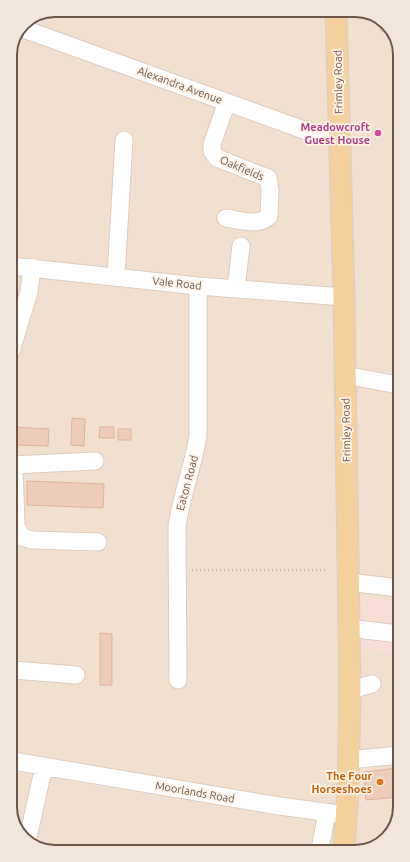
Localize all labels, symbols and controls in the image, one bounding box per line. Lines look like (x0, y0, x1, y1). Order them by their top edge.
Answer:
street label: Frimley Road (331, 50, 345, 114)
street label: Alexandra Avenue (136, 64, 224, 106)
place label: Meadowcroft Guest House (301, 121, 370, 146)
marker: Meadowcroft Guest House (373, 128, 383, 138)
street label: Oakfields (218, 153, 266, 183)
street label: Vale Road (152, 274, 202, 292)
street label: Frimley Road (339, 398, 353, 462)
street label: Eaton Road (174, 454, 200, 512)
place label: The Four Horseshoes (312, 770, 372, 795)
marker: The Four Horseshoes (375, 777, 385, 787)
street label: Moorlands Road (154, 779, 236, 805)

